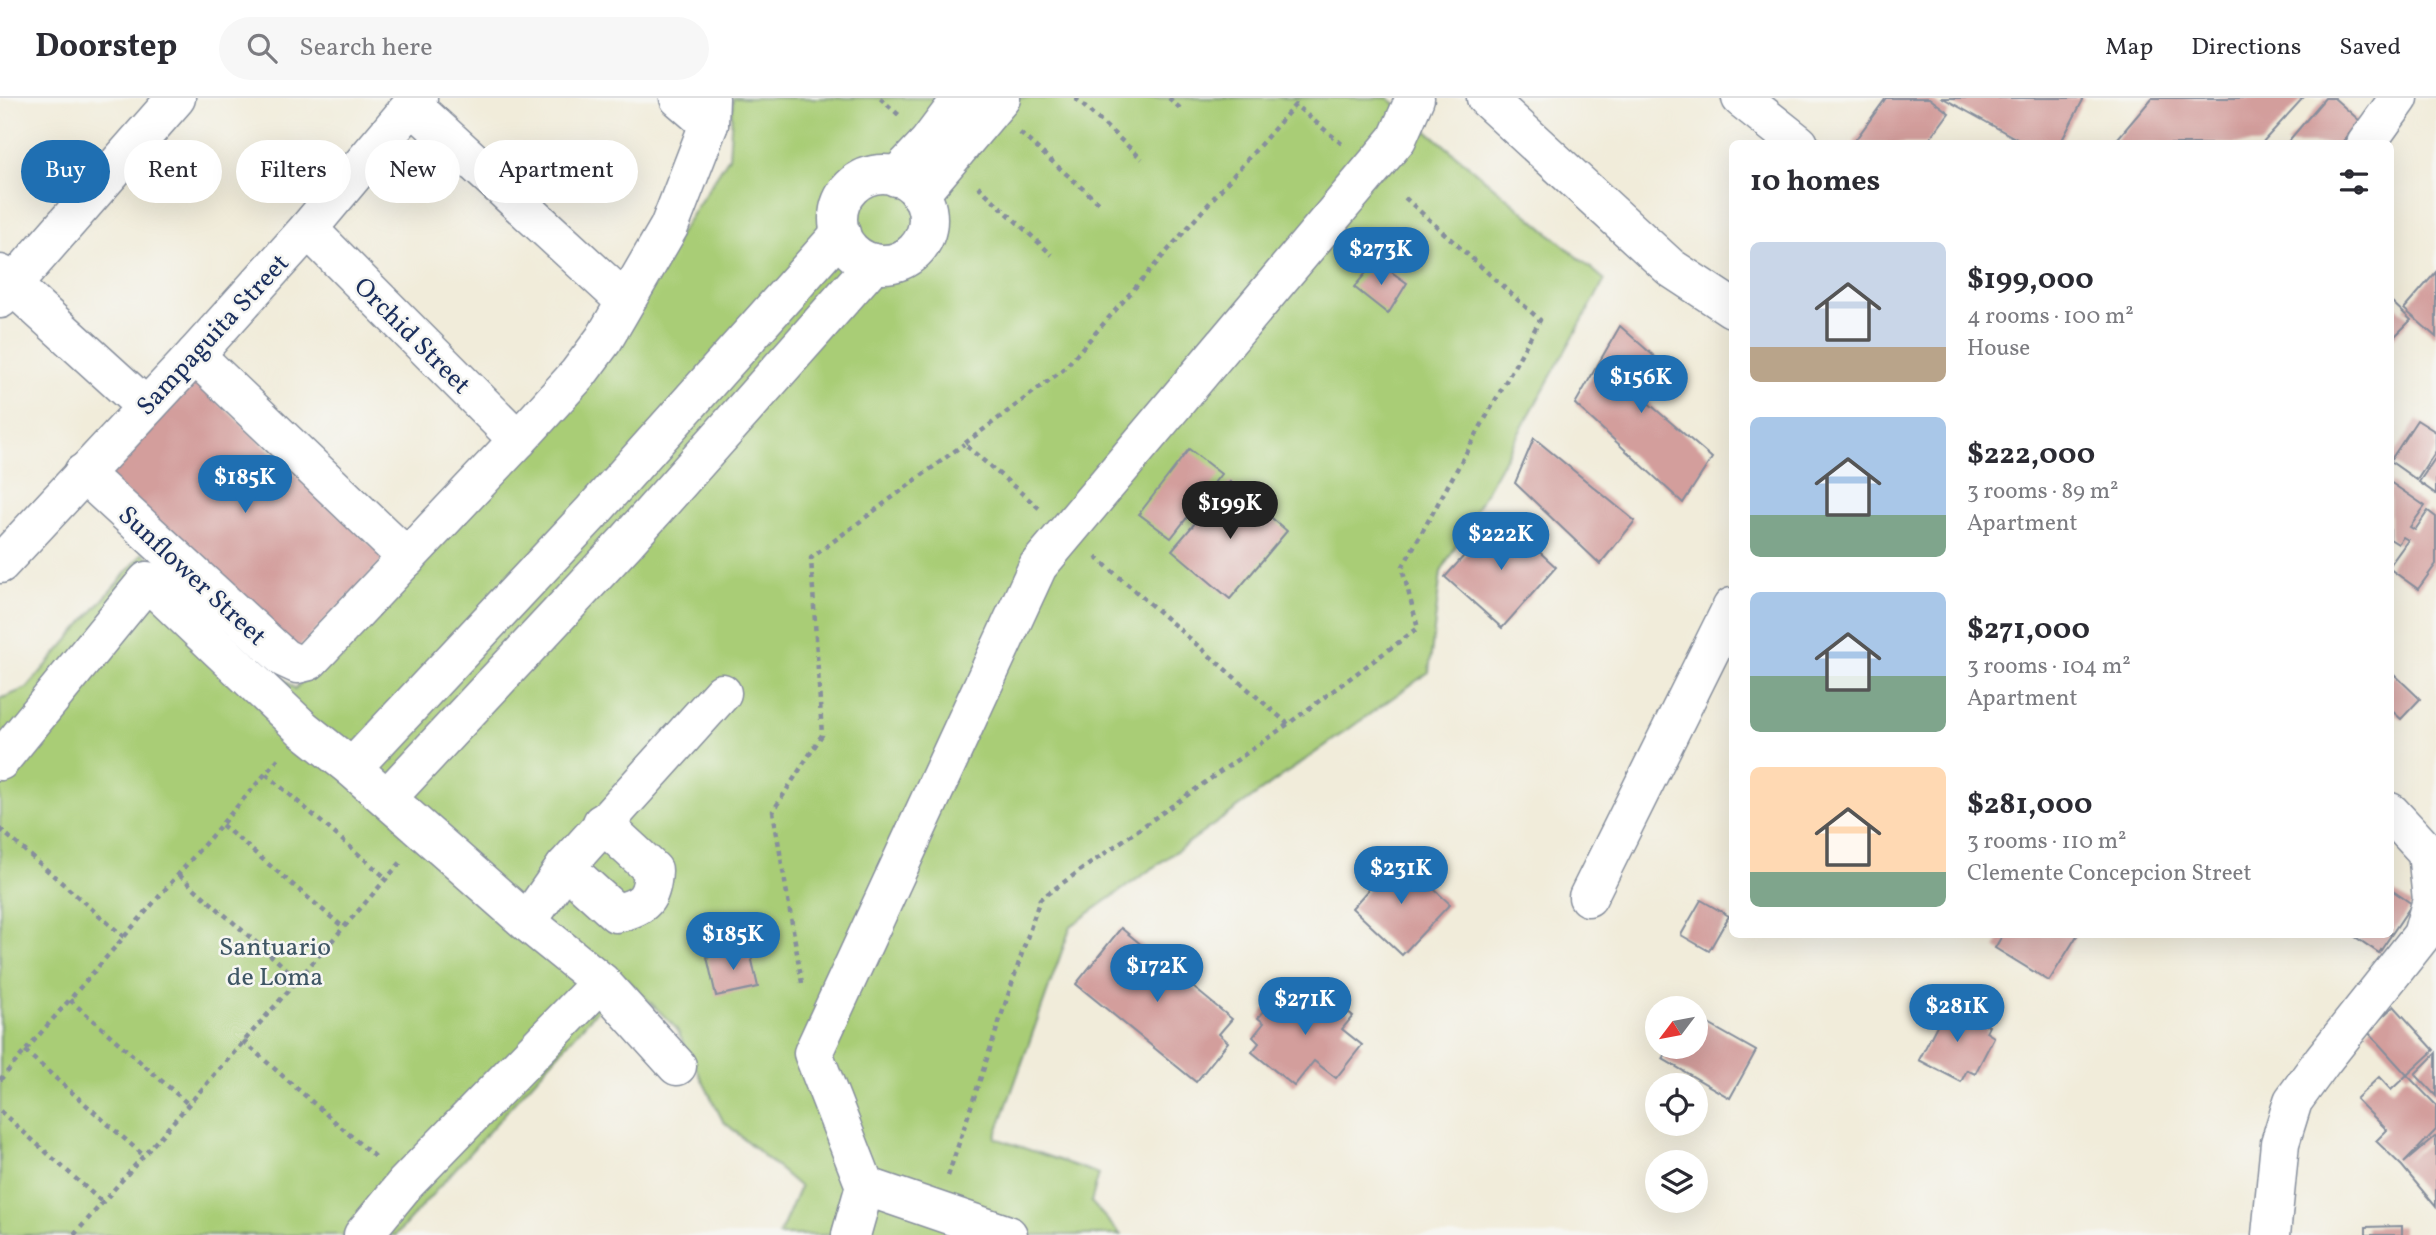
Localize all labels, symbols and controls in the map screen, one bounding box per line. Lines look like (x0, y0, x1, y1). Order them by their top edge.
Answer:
search box (219, 17, 709, 80)
text: Doorstep (35, 25, 177, 71)
icon: search (243, 29, 281, 67)
text: Search here (299, 30, 433, 66)
text: Map (2105, 31, 2153, 65)
text: Directions (2191, 31, 2301, 65)
text: Saved (2339, 31, 2401, 65)
chip: Buy (21, 140, 110, 203)
chip: Rent (124, 140, 222, 203)
chip: Filters (236, 140, 351, 203)
chip: New (365, 140, 460, 203)
chip: Apartment (474, 140, 638, 203)
text: 10 homes (1750, 161, 1880, 203)
icon: filters (2335, 163, 2373, 201)
pin: $273K (1332, 228, 1430, 287)
text: $273K (1349, 234, 1413, 266)
street label: Sampaguita Street (129, 247, 298, 424)
text: $199,000 (1967, 259, 2094, 301)
street label: Orchid Street (345, 270, 478, 403)
icon: home (1806, 270, 1890, 354)
text: 4 rooms · 100 m² (1967, 301, 2134, 333)
text: House (1967, 333, 2030, 365)
pin: $156K (1592, 356, 1690, 415)
text: $156K (1610, 362, 1672, 394)
text: $222,000 (1967, 434, 2095, 476)
icon: home (1806, 445, 1890, 529)
pin: $185K (196, 456, 294, 515)
text: $185K (214, 462, 276, 494)
text: 3 rooms · 89 m² (1967, 476, 2119, 508)
pin: $199K (1181, 482, 1279, 541)
text: $199K (1198, 488, 1262, 520)
street label: Sunflower Street (110, 498, 274, 655)
text: Apartment (1967, 508, 2078, 540)
pin: $222K (1452, 512, 1550, 572)
text: $222K (1468, 519, 1534, 551)
text: $271,000 (1967, 609, 2090, 651)
icon: home (1806, 620, 1890, 704)
text: 3 rooms · 104 m² (1967, 651, 2131, 683)
text: Apartment (1967, 683, 2078, 715)
text: $281,000 (1967, 784, 2092, 826)
icon: home (1806, 795, 1890, 879)
text: 3 rooms · 110 m² (1967, 826, 2127, 858)
pin: $231K (1352, 846, 1450, 906)
text: $231K (1370, 853, 1432, 885)
text: Clemente Concepcion Street (1967, 858, 2252, 890)
pin: $185K (684, 912, 782, 972)
text: $185K (702, 919, 764, 951)
park label: Santuario de Loma (219, 930, 331, 996)
pin: $172K (1108, 944, 1206, 1004)
text: $172K (1126, 951, 1188, 983)
pin: $271K (1256, 978, 1354, 1037)
text: $271K (1274, 984, 1336, 1016)
pin: $281K (1908, 984, 2006, 1044)
text: $281K (1925, 991, 1989, 1023)
north arrow (1645, 996, 1708, 1059)
map controls (1645, 996, 1708, 1213)
button: locate (1645, 1073, 1708, 1136)
button: layers (1645, 1150, 1708, 1213)

